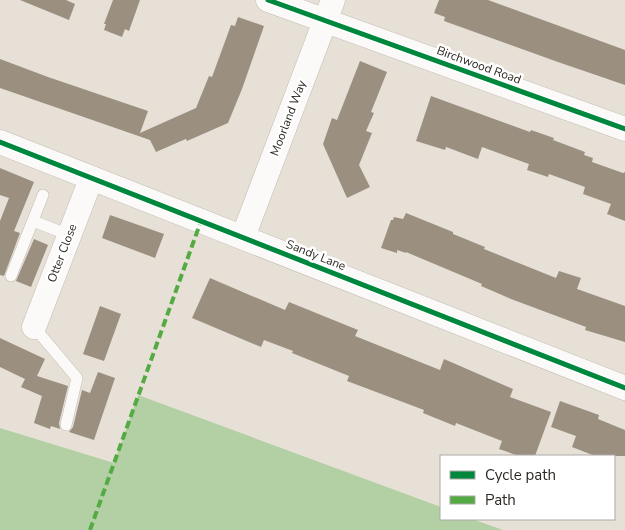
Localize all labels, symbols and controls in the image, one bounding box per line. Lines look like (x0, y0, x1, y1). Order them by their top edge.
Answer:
street label: Birchwood Road (435, 42, 523, 88)
street label: Moorland Way (266, 77, 310, 158)
street label: Otter Close (44, 221, 80, 285)
street label: Sandy Lane (284, 236, 348, 274)
legend (440, 455, 615, 520)
text: Cycle path (485, 465, 556, 485)
text: Path (485, 490, 516, 510)

